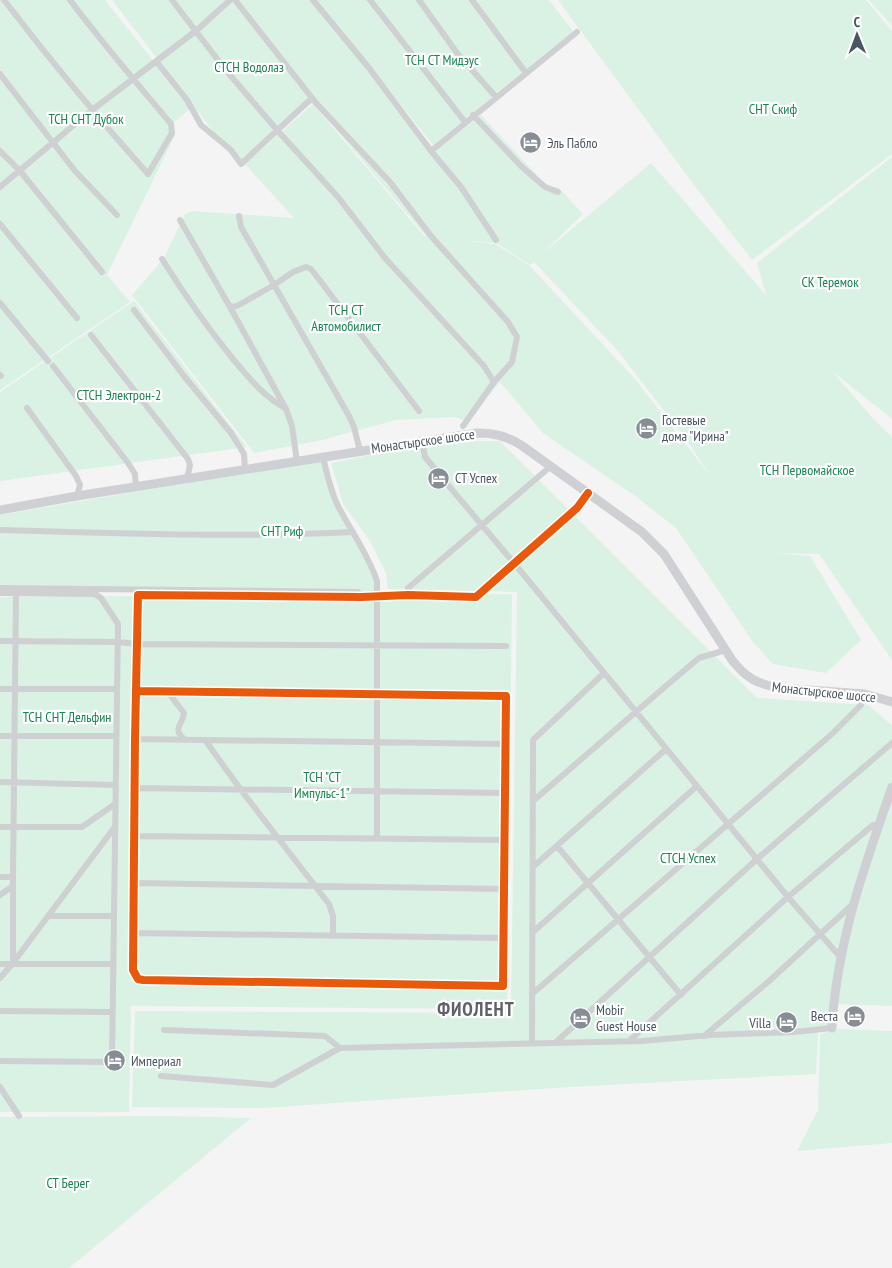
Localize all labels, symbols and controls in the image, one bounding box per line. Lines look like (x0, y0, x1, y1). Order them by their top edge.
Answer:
north arrow (832, 10, 882, 60)
text: С (853, 13, 861, 31)
park label: ТСН СТ Мидэус (405, 51, 479, 69)
park label: СТСН Водолаз (214, 58, 284, 76)
park label: СНТ Скиф (749, 100, 797, 118)
park label: ТСН СНТ Дубок (48, 110, 124, 128)
hotel icon: Эль Пабло (519, 131, 543, 155)
place label: Эль Пабло (547, 134, 597, 152)
park label: СК Теремок (801, 273, 859, 291)
park label: ТСН СТ Автомобилист (311, 301, 381, 335)
park label: СТСН Электрон-2 (77, 386, 161, 404)
place label: Гостевые дома "Ирина" (662, 411, 729, 445)
hotel icon: Гостевые дома "Ирина" (634, 416, 658, 440)
street label: Монастырское шоссе (370, 425, 476, 457)
park label: ТСН Первомайское (760, 461, 855, 479)
hotel icon: СТ Успех (427, 466, 451, 490)
place label: СТ Успех (455, 469, 498, 487)
park label: СНТ Риф (261, 522, 304, 540)
street label: Монастырское шоссе (771, 678, 877, 706)
park label: ТСН СНТ Дельфин (23, 708, 111, 726)
park label: ТСН "СТ Импульс-1" (294, 768, 350, 802)
park label: СТСН Успех (660, 849, 716, 867)
district label: ФИОЛЕНТ (437, 997, 515, 1021)
place label: Mobir Guest House (596, 1001, 657, 1035)
hotel icon: Веста (842, 1004, 866, 1028)
hotel icon: Mobir Guest House (568, 1006, 592, 1030)
place label: Веста (811, 1007, 838, 1025)
hotel icon: Villa (775, 1011, 799, 1035)
place label: Villa (748, 1014, 771, 1032)
hotel icon: Империал (103, 1049, 127, 1073)
place label: Империал (131, 1052, 181, 1070)
park label: СТ Берег (47, 1174, 90, 1192)

